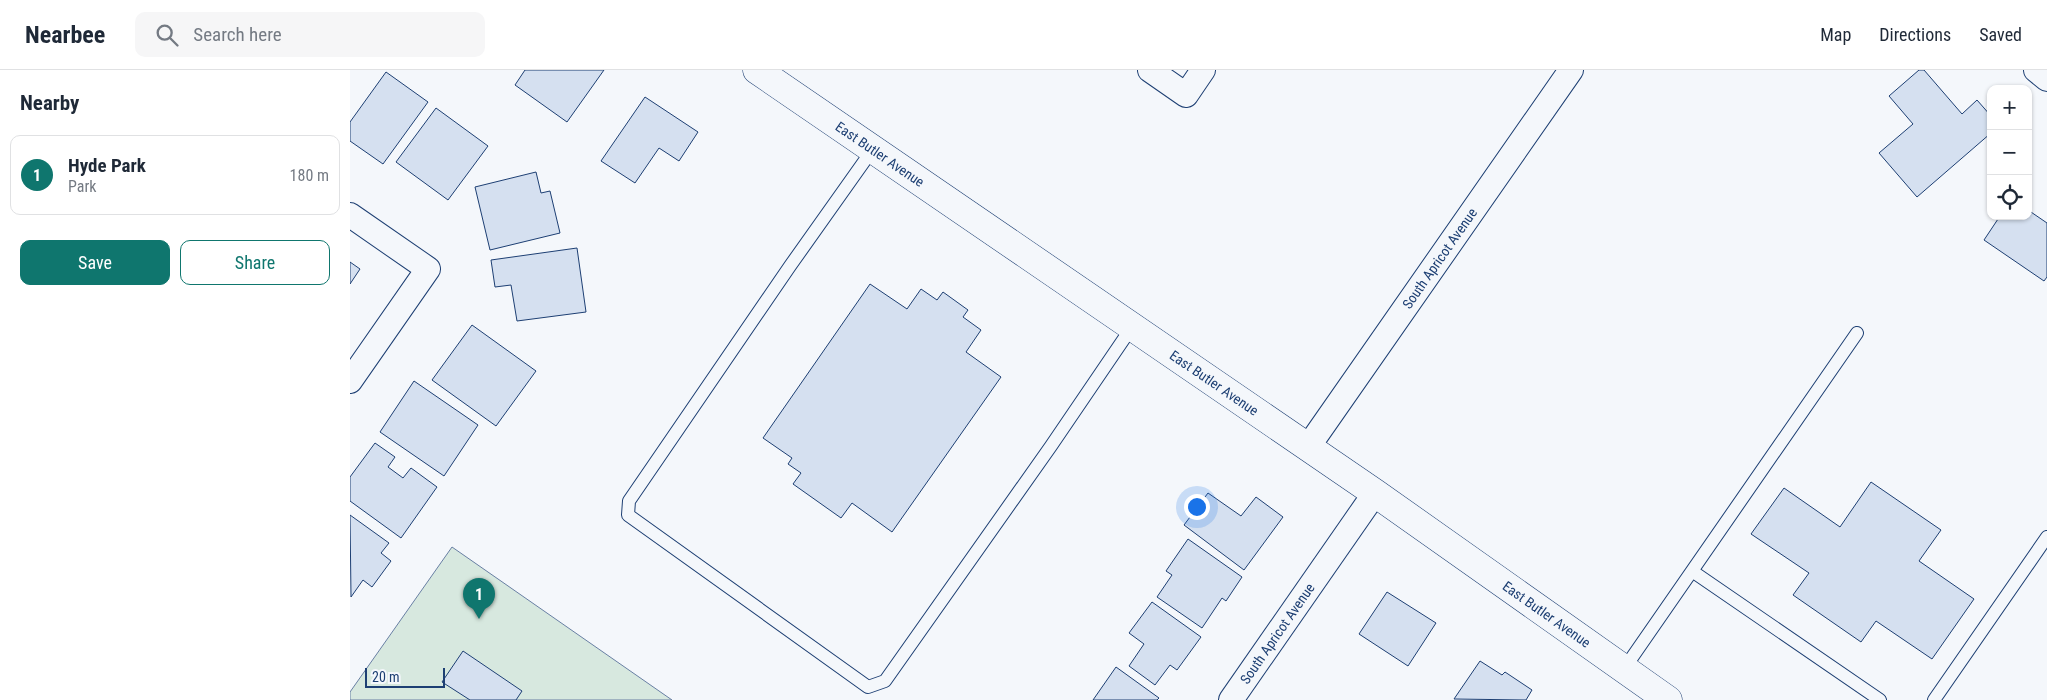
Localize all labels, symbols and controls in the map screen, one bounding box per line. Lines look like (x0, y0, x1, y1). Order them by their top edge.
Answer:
search box (135, 12, 485, 57)
text: Nearbee (25, 21, 105, 49)
icon: search (153, 21, 181, 49)
text: Search here (193, 23, 282, 46)
text: Map (1820, 24, 1851, 45)
text: Directions (1879, 24, 1951, 45)
text: Saved (1979, 24, 2022, 45)
map controls (1987, 85, 2032, 220)
button: + (1987, 85, 2032, 130)
text: Nearby (20, 91, 79, 115)
street label: East Butler Avenue (833, 118, 928, 190)
button: − (1987, 130, 2032, 175)
text: Hyde Park (68, 154, 146, 177)
text: 1 (33, 166, 41, 185)
text: 180 m (290, 166, 329, 185)
button: locate (1987, 175, 2032, 220)
text: Park (68, 177, 97, 196)
street label: South Apricot Avenue (1399, 205, 1480, 312)
button: Save (20, 240, 170, 285)
button: Share (180, 240, 330, 285)
street label: East Butler Avenue (1167, 347, 1262, 419)
your location (1184, 494, 1210, 520)
pin: 1 (463, 578, 495, 619)
street label: East Butler Avenue (1500, 578, 1594, 651)
street label: South Apricot Avenue (1237, 580, 1318, 687)
scale bar (365, 665, 445, 688)
text: 20 m (372, 669, 400, 685)

